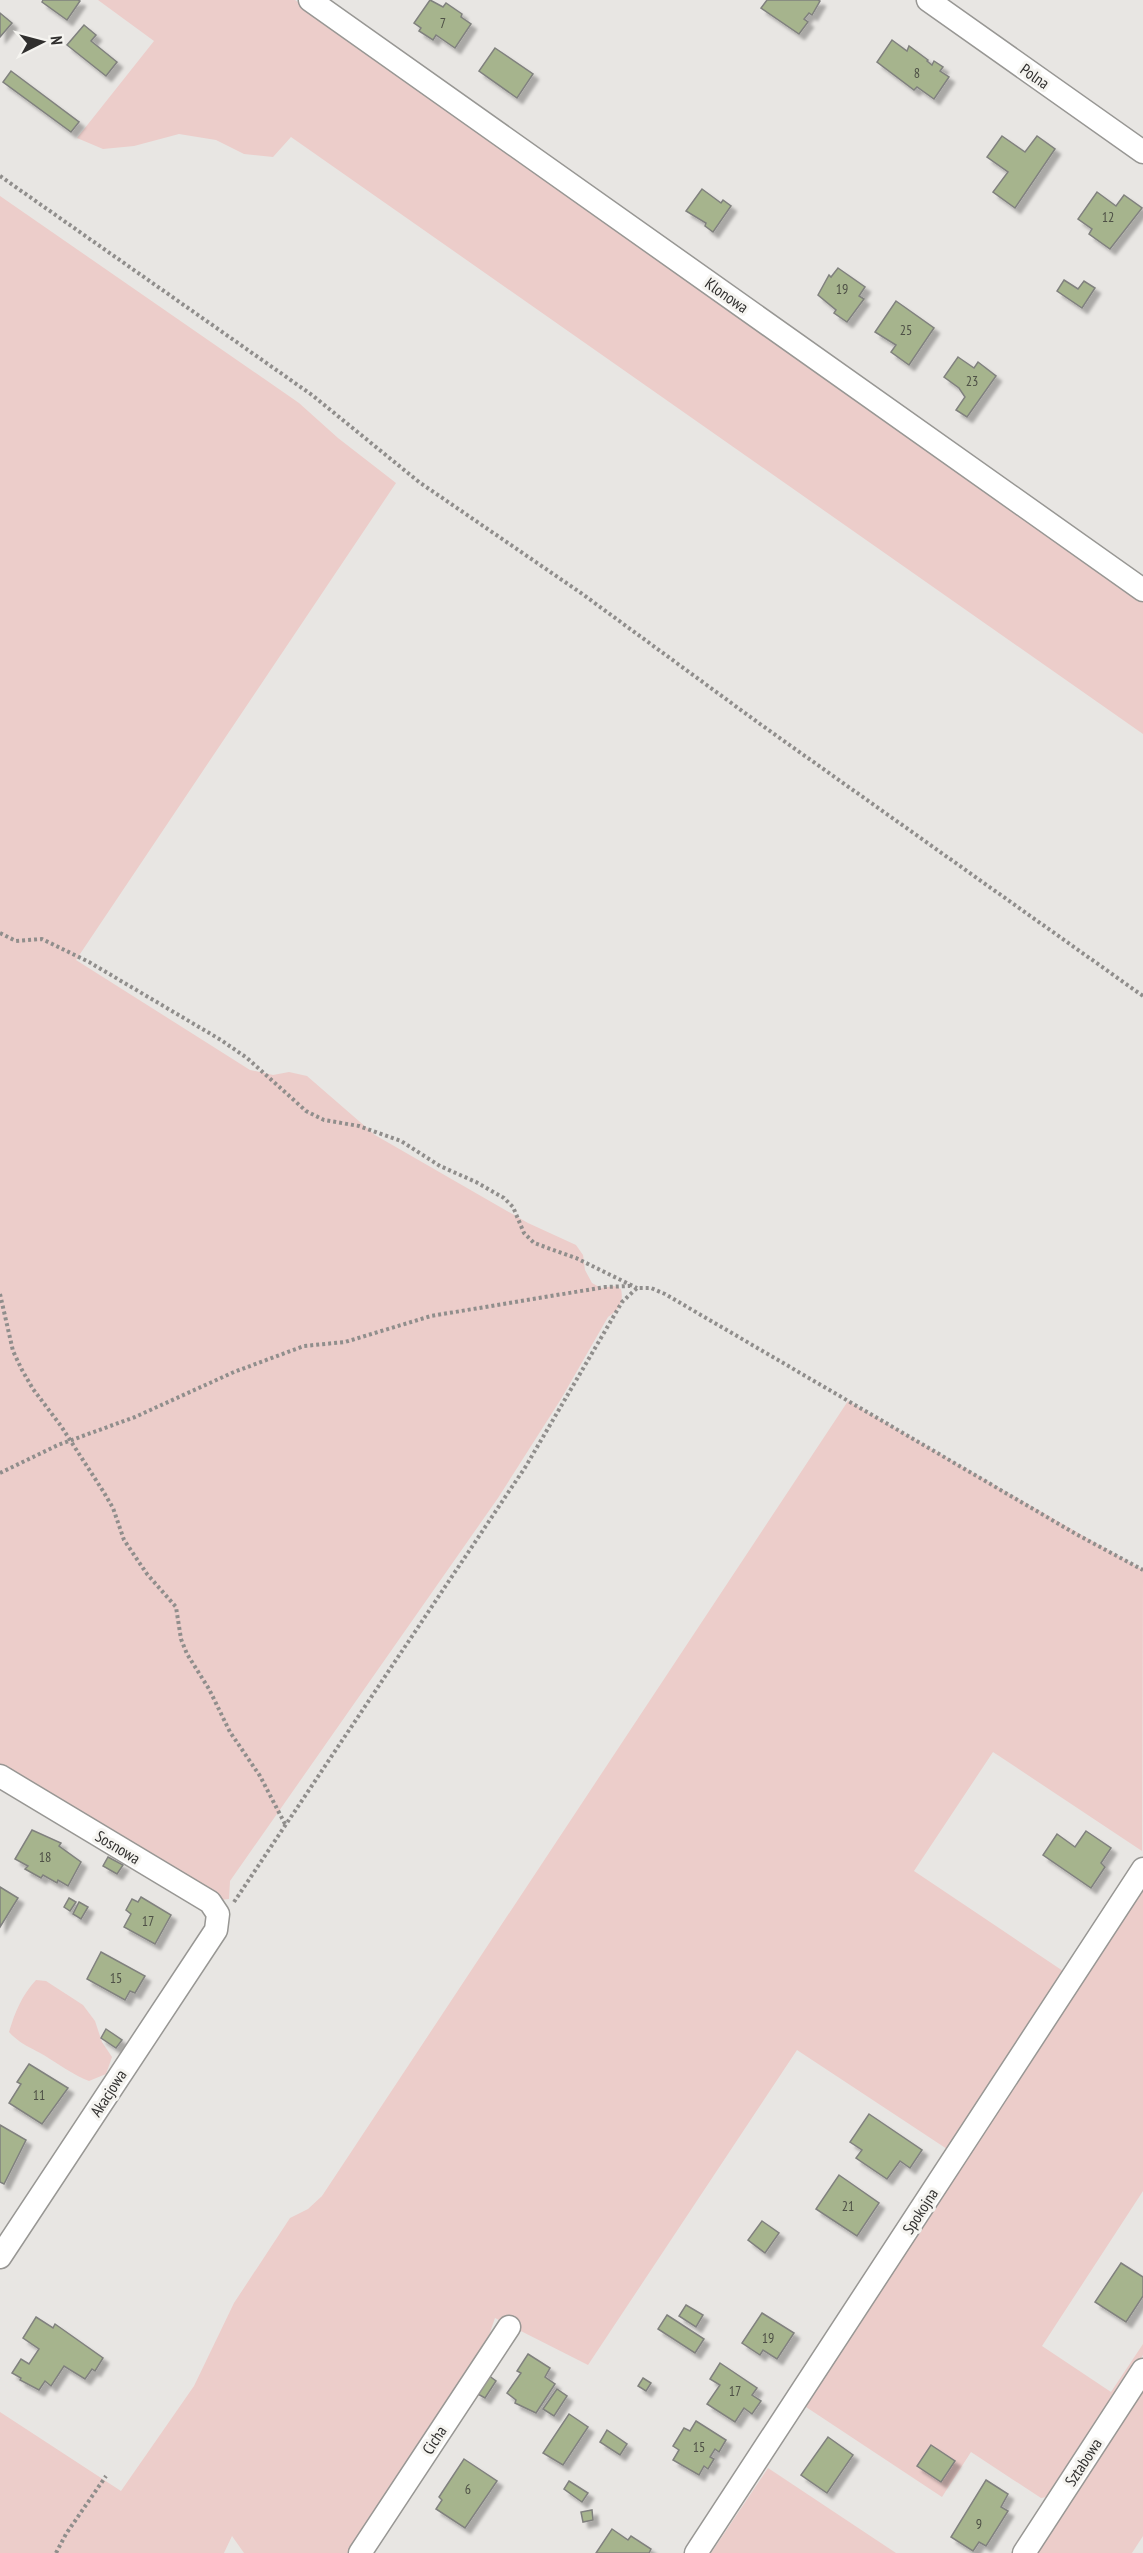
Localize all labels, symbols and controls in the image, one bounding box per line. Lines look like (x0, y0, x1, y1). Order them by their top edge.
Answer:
north arrow (12, 12, 72, 72)
house number: 7 (440, 14, 446, 32)
text: N (47, 35, 67, 46)
street label: Polna (1017, 59, 1053, 93)
house number: 8 (914, 64, 920, 82)
house number: 12 (1102, 208, 1114, 226)
street label: Klonowa (702, 273, 752, 317)
house number: 19 (836, 280, 848, 298)
house number: 25 (900, 321, 912, 339)
house number: 23 (966, 372, 978, 390)
street label: Sosnowa (92, 1826, 144, 1868)
house number: 18 (39, 1848, 51, 1866)
house number: 17 (142, 1912, 154, 1930)
house number: 15 (110, 1969, 122, 1987)
street label: Akacjowa (85, 2066, 131, 2120)
house number: 11 (33, 2086, 45, 2104)
street label: Spokojna (898, 2184, 942, 2238)
house number: 21 (842, 2197, 854, 2215)
house number: 19 (762, 2329, 774, 2347)
house number: 17 (729, 2382, 741, 2400)
street label: Cicha (417, 2422, 451, 2458)
street label: Sztabowa (1060, 2434, 1106, 2490)
house number: 15 (693, 2438, 705, 2456)
house number: 6 (465, 2480, 471, 2498)
house number: 9 (976, 2515, 982, 2533)

